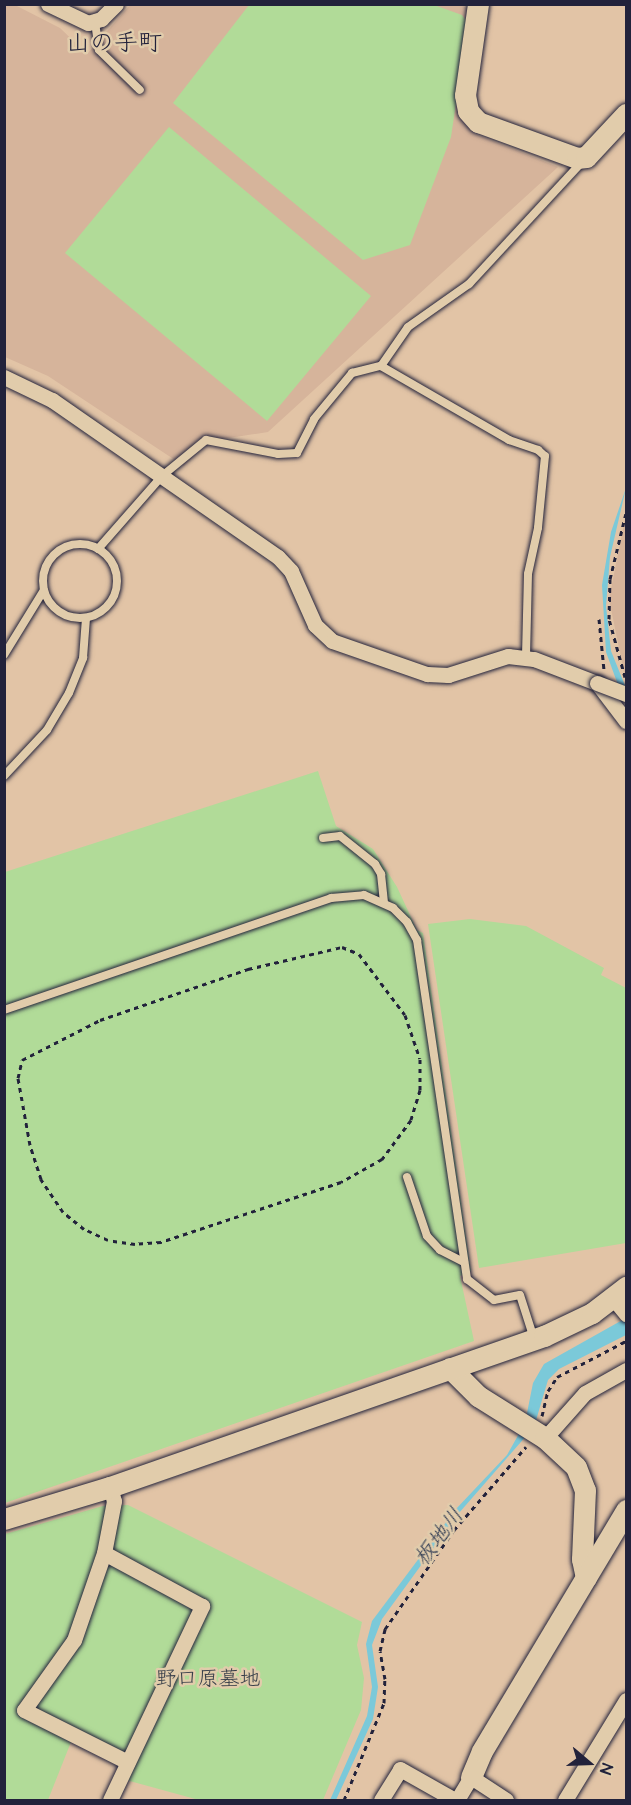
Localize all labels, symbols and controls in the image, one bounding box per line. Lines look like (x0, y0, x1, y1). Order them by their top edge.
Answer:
district label: 山の手町 (66, 30, 162, 58)
water label: 板地川 (409, 1503, 469, 1571)
park label: 野口原墓地 (156, 1666, 260, 1692)
north arrow (559, 1733, 619, 1793)
text: N (594, 1761, 618, 1777)

